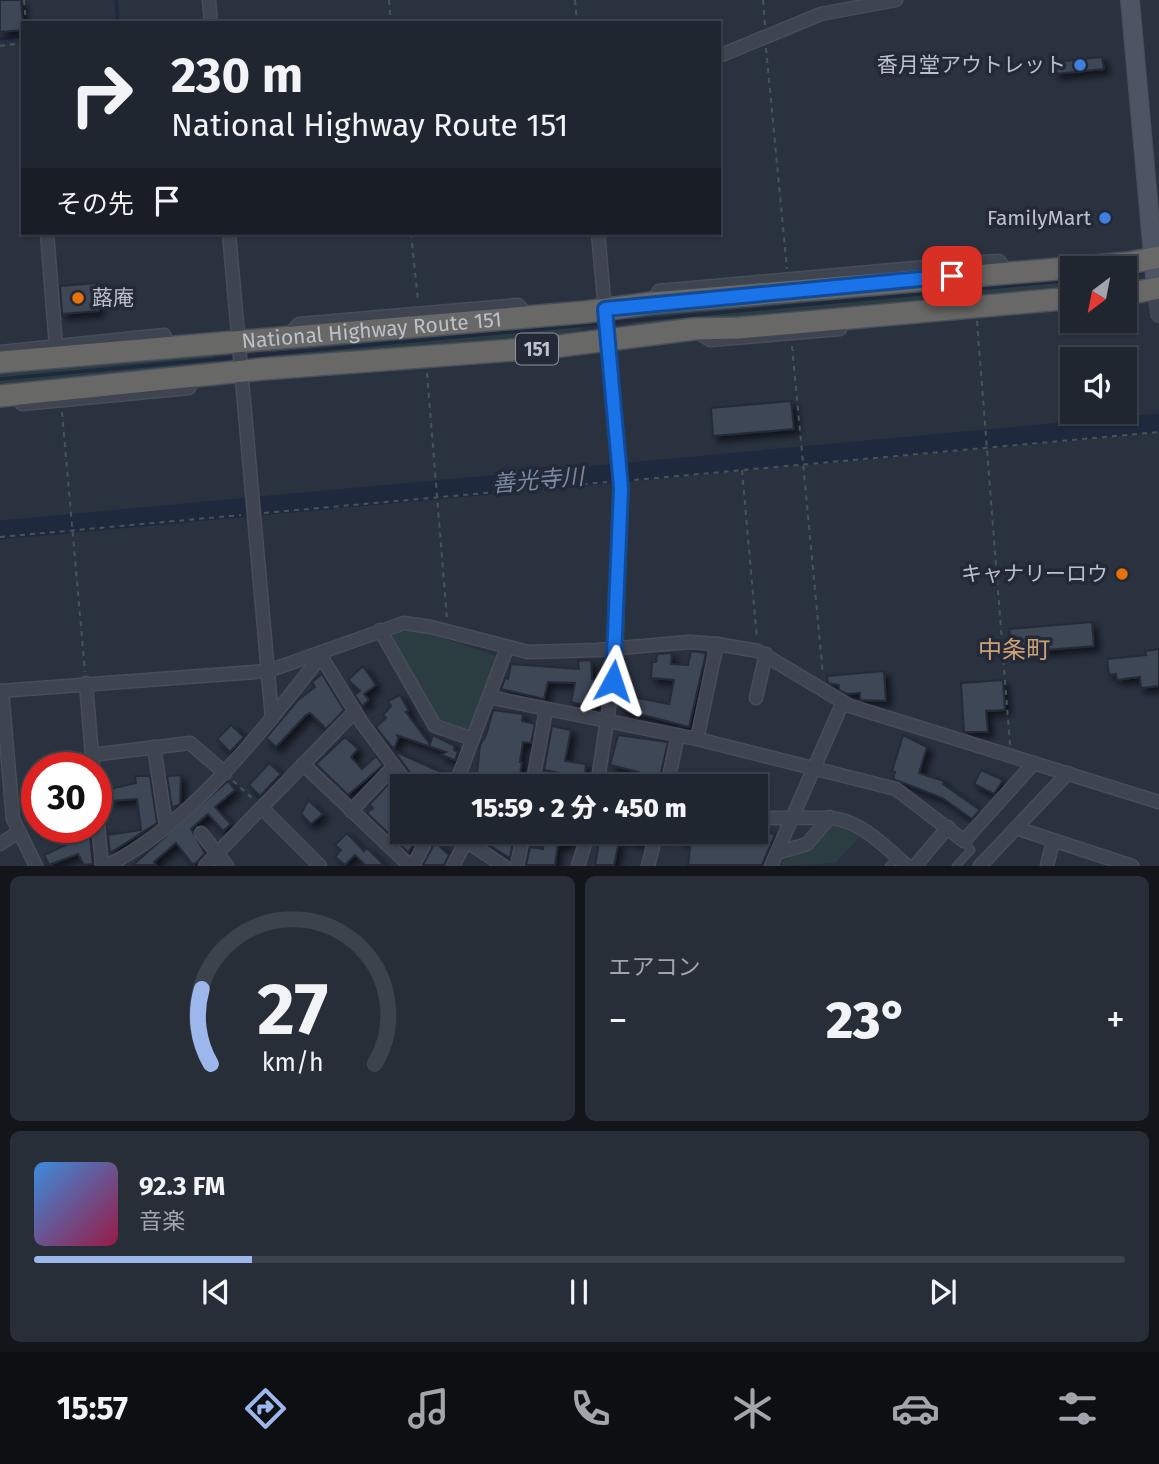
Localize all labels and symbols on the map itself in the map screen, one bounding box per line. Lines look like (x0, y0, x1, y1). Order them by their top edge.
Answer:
place label: 香月堂アウトレット (877, 52, 1066, 78)
marker: 香月堂アウトレット (1072, 57, 1088, 73)
place label: FamilyMart (987, 205, 1091, 231)
marker: FamilyMart (1097, 210, 1113, 226)
pin (922, 246, 982, 306)
north arrow (1060, 256, 1138, 332)
place label: 蕗庵 (92, 285, 134, 311)
marker: 蕗庵 (70, 290, 86, 306)
street label: National Highway Route 151 (241, 306, 503, 354)
road number: 151 (516, 334, 558, 364)
water label: 善光寺川 (491, 462, 588, 498)
place label: キャナリーロウ (961, 561, 1108, 587)
marker: キャナリーロウ (1114, 566, 1130, 582)
district label: 中条町 (978, 636, 1050, 664)
position arrow (576, 644, 650, 718)
speed limit sign: 30 (21, 752, 112, 843)

